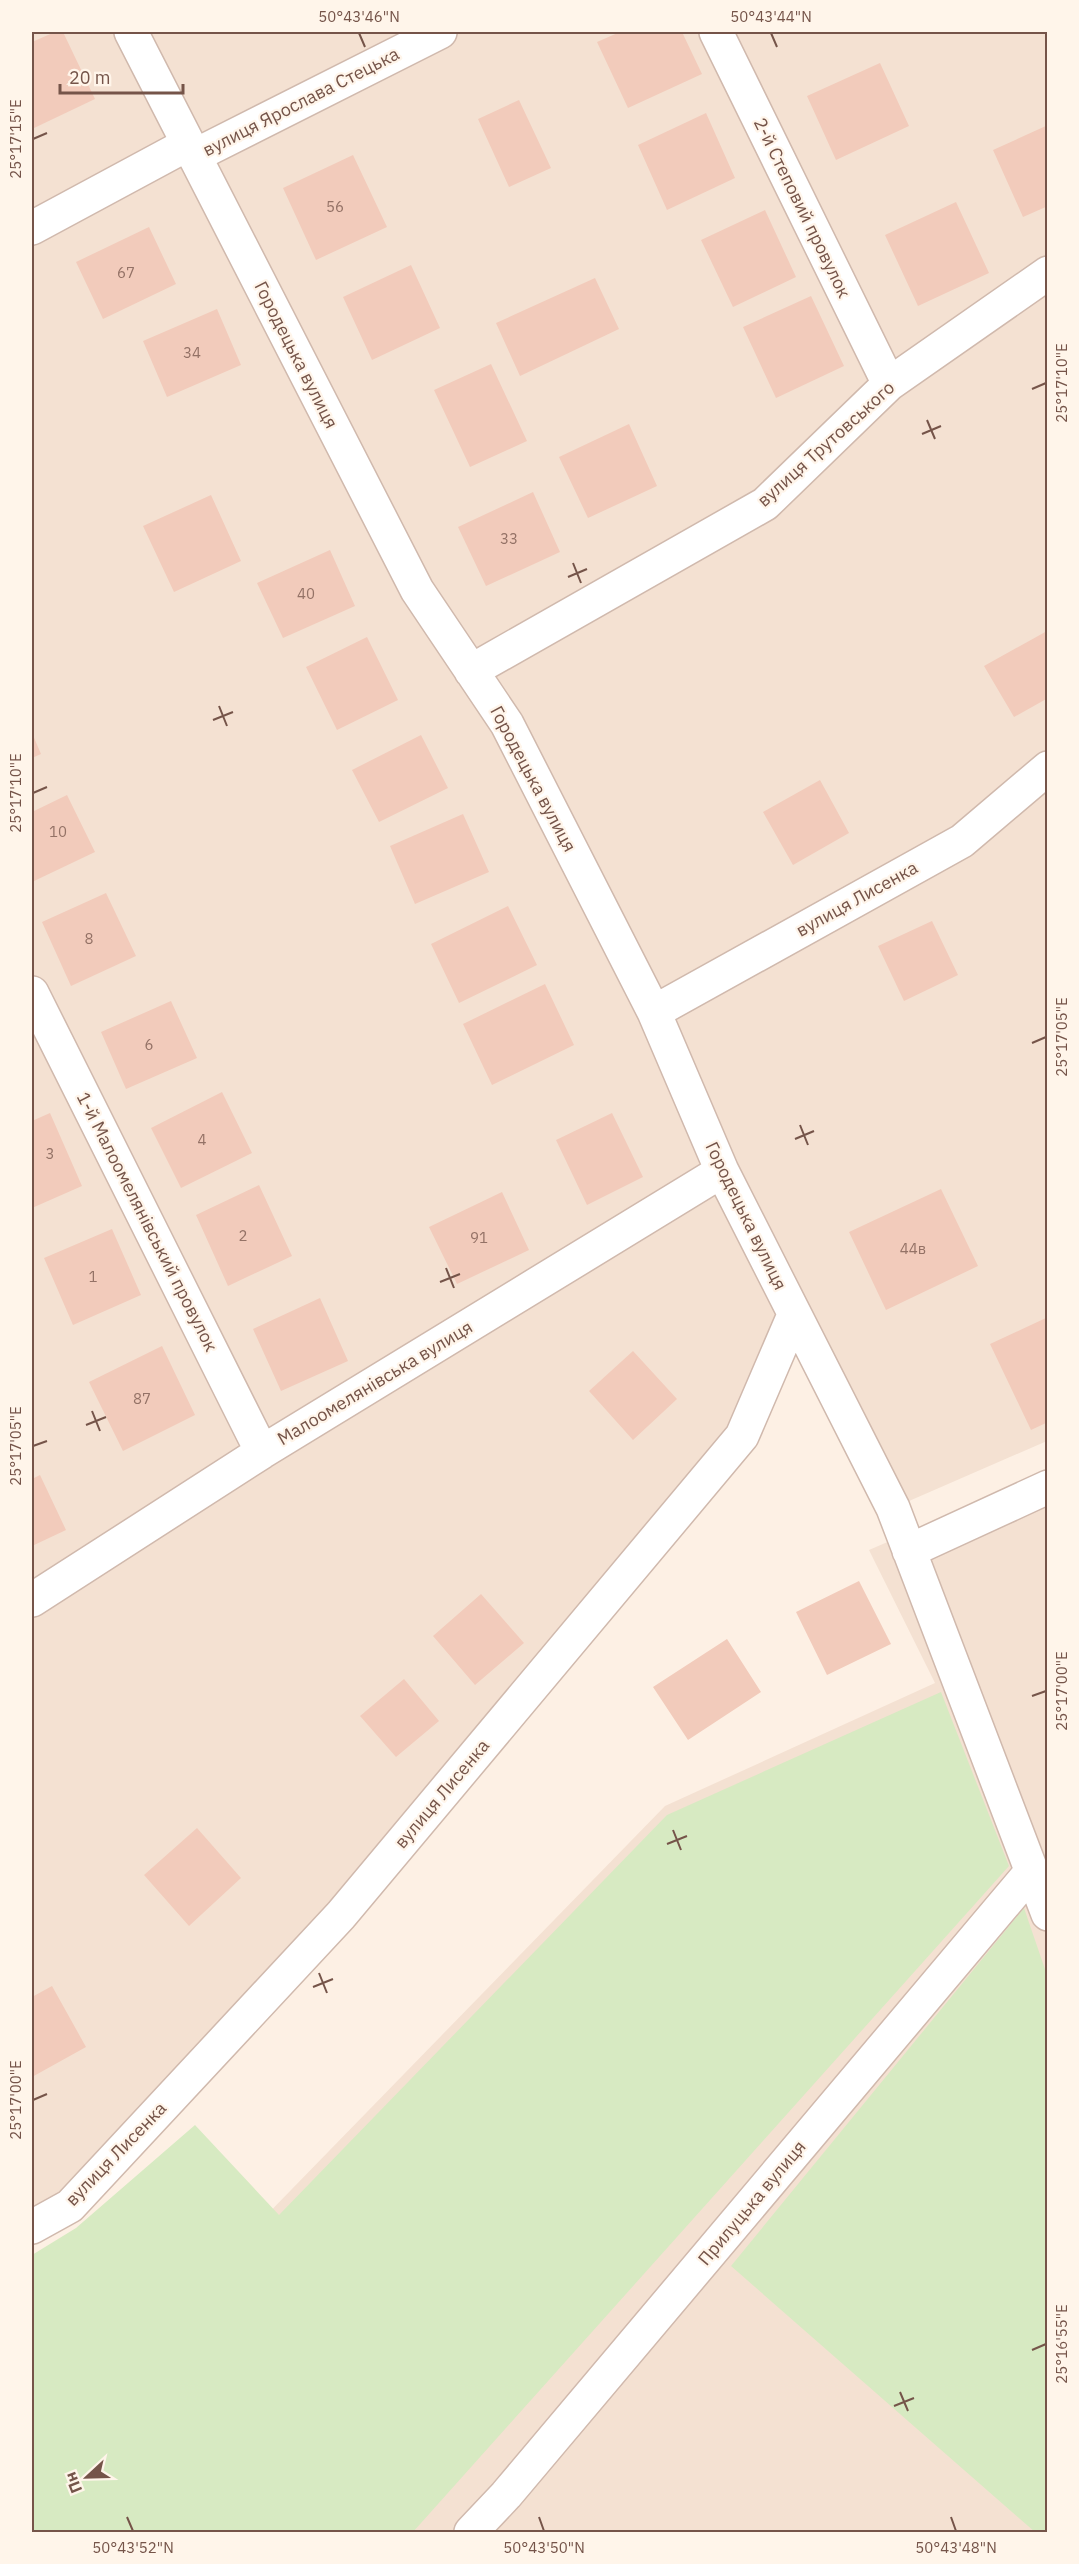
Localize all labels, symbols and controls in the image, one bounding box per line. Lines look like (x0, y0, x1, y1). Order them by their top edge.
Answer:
text: 50°43'46"N (318, 7, 400, 26)
text: 50°43'44"N (730, 7, 812, 26)
street label: вулиця Ярослава Стецька (199, 42, 403, 161)
scale bar (60, 57, 183, 95)
text: 20 m (69, 66, 111, 89)
text: 25°17'15"E (6, 99, 25, 179)
street label: 2-й Степовий провулок (749, 114, 856, 302)
house number: 56 (326, 197, 344, 216)
house number: 67 (117, 263, 135, 282)
street label: Городецька вулиця (249, 277, 343, 432)
house number: 34 (183, 343, 201, 362)
text: 25°17'10"E (1052, 343, 1071, 423)
street label: вулиця Трутовського (752, 376, 899, 511)
house number: 33 (500, 529, 518, 548)
house number: 40 (297, 584, 315, 603)
street label: Городецька вулиця (485, 702, 582, 856)
text: 25°17'10"E (6, 753, 25, 833)
house number: 10 (49, 822, 67, 841)
street label: вулиця Лисенка (792, 855, 922, 942)
house number: 8 (84, 929, 94, 948)
text: 25°17'05"E (1052, 997, 1071, 1077)
house number: 6 (144, 1035, 154, 1054)
street label: 1-й Малоомелянівський провулок (72, 1089, 222, 1355)
house number: 4 (197, 1130, 207, 1149)
street label: Городецька вулиця (701, 1138, 792, 1294)
house number: 3 (45, 1144, 55, 1163)
house number: 2 (238, 1226, 248, 1245)
house number: 91 (470, 1228, 488, 1247)
house number: 44в (900, 1239, 926, 1258)
house number: 1 (89, 1268, 97, 1286)
street label: Малоомелянівська вулиця (273, 1315, 477, 1450)
house number: 87 (133, 1389, 151, 1408)
text: 25°17'05"E (6, 1406, 25, 1486)
text: 25°17'00"E (1052, 1651, 1071, 1731)
street label: вулиця Лисенка (389, 1734, 494, 1853)
text: 25°17'00"E (6, 2060, 25, 2140)
street label: вулиця Лисенка (60, 2097, 171, 2210)
street label: Прилуцька вулиця (693, 2135, 811, 2270)
text: 25°16'55"E (1052, 2304, 1071, 2384)
north arrow (57, 2447, 117, 2507)
text: Пн (60, 2469, 86, 2496)
text: 50°43'52"N (92, 2538, 174, 2557)
text: 50°43'50"N (503, 2538, 585, 2557)
text: 50°43'48"N (915, 2538, 997, 2557)

